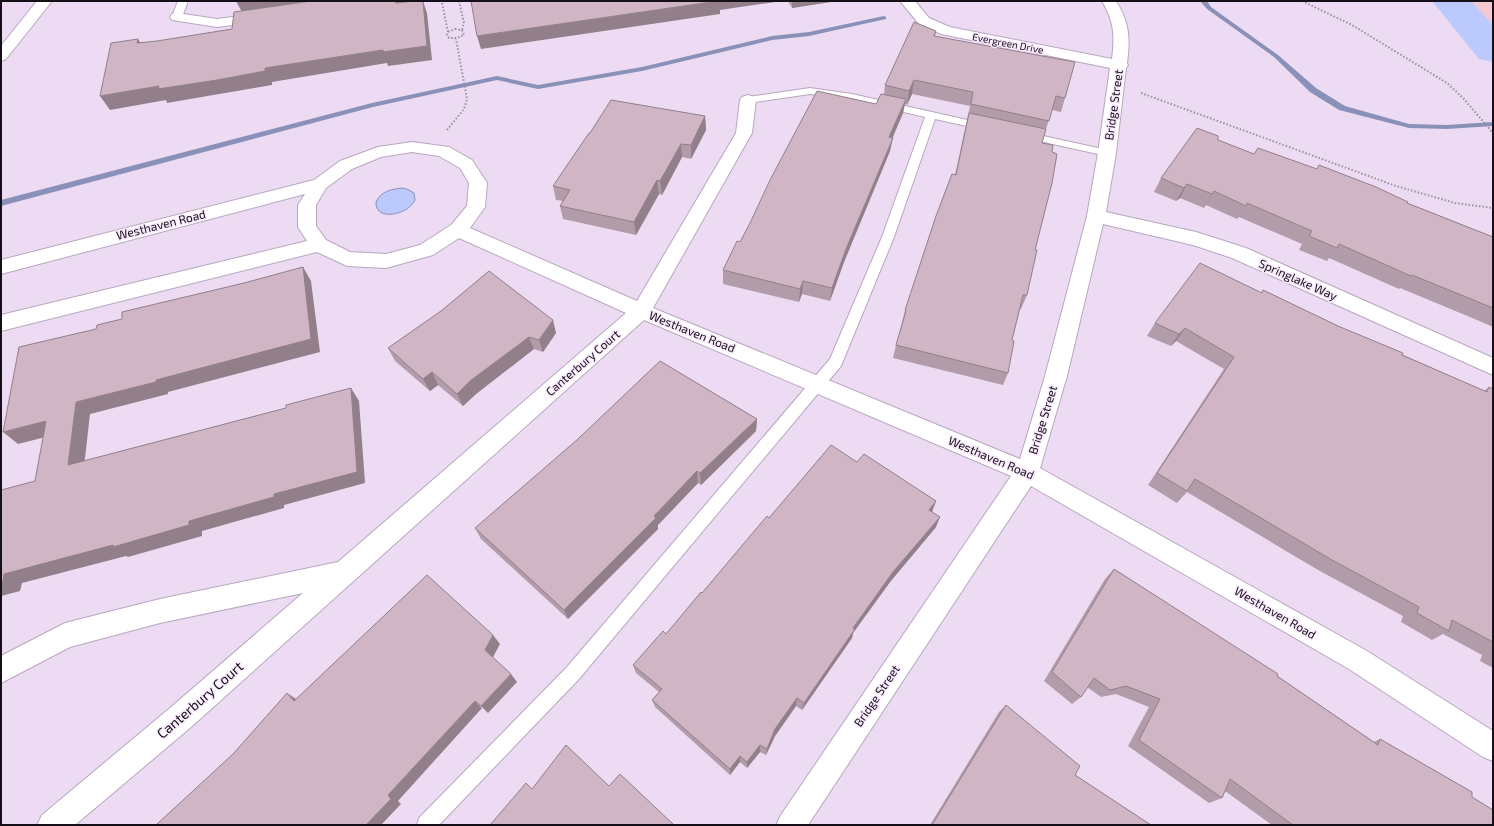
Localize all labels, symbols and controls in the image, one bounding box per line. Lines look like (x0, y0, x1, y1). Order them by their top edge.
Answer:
street label: Evergreen Drive (971, 30, 1045, 56)
street label: Bridge Street (1101, 68, 1125, 141)
street label: Westhaven Road (114, 206, 207, 242)
street label: Springlake Way (1257, 256, 1340, 303)
street label: Westhaven Road (647, 307, 738, 355)
street label: Canterbury Court (543, 326, 622, 398)
street label: Bridge Street (1025, 383, 1059, 456)
street label: Westhaven Road (946, 433, 1036, 481)
street label: Westhaven Road (1232, 583, 1319, 641)
street label: Canterbury Court (153, 657, 246, 742)
street label: Bridge Street (850, 662, 902, 729)

